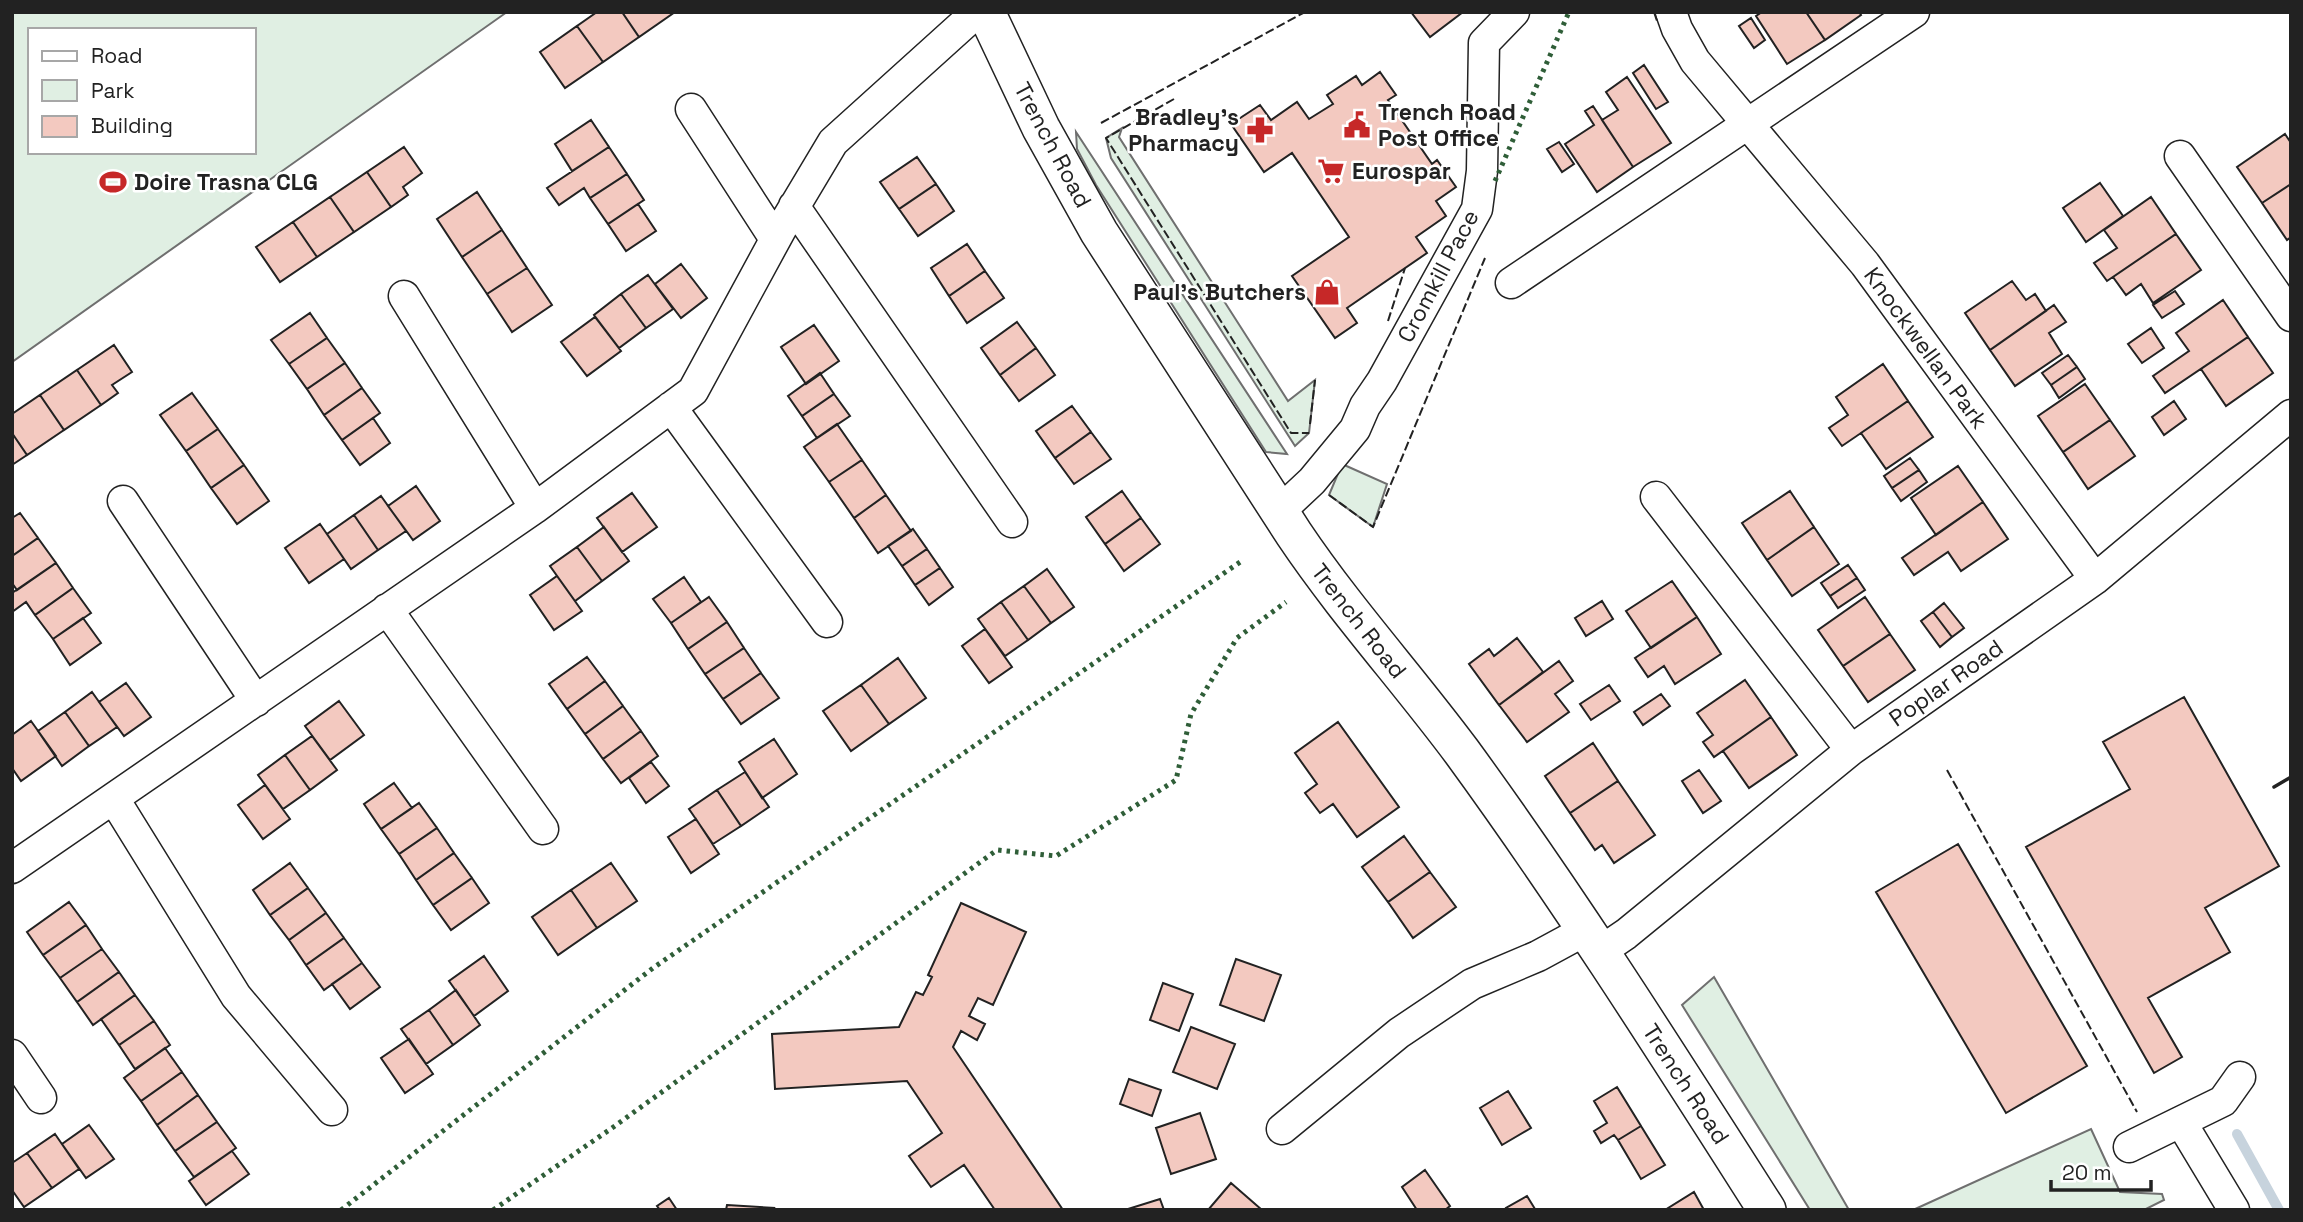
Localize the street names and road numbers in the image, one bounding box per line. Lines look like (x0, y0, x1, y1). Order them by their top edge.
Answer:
street label: Trench Road (1007, 77, 1099, 213)
street label: Cromkill Pace (1390, 204, 1486, 348)
street label: Knockwellan Park (1857, 261, 1995, 435)
street label: Trench Road (1305, 557, 1413, 685)
street label: Poplar Road (1883, 633, 2009, 733)
street label: Trench Road (1636, 1018, 1736, 1150)

